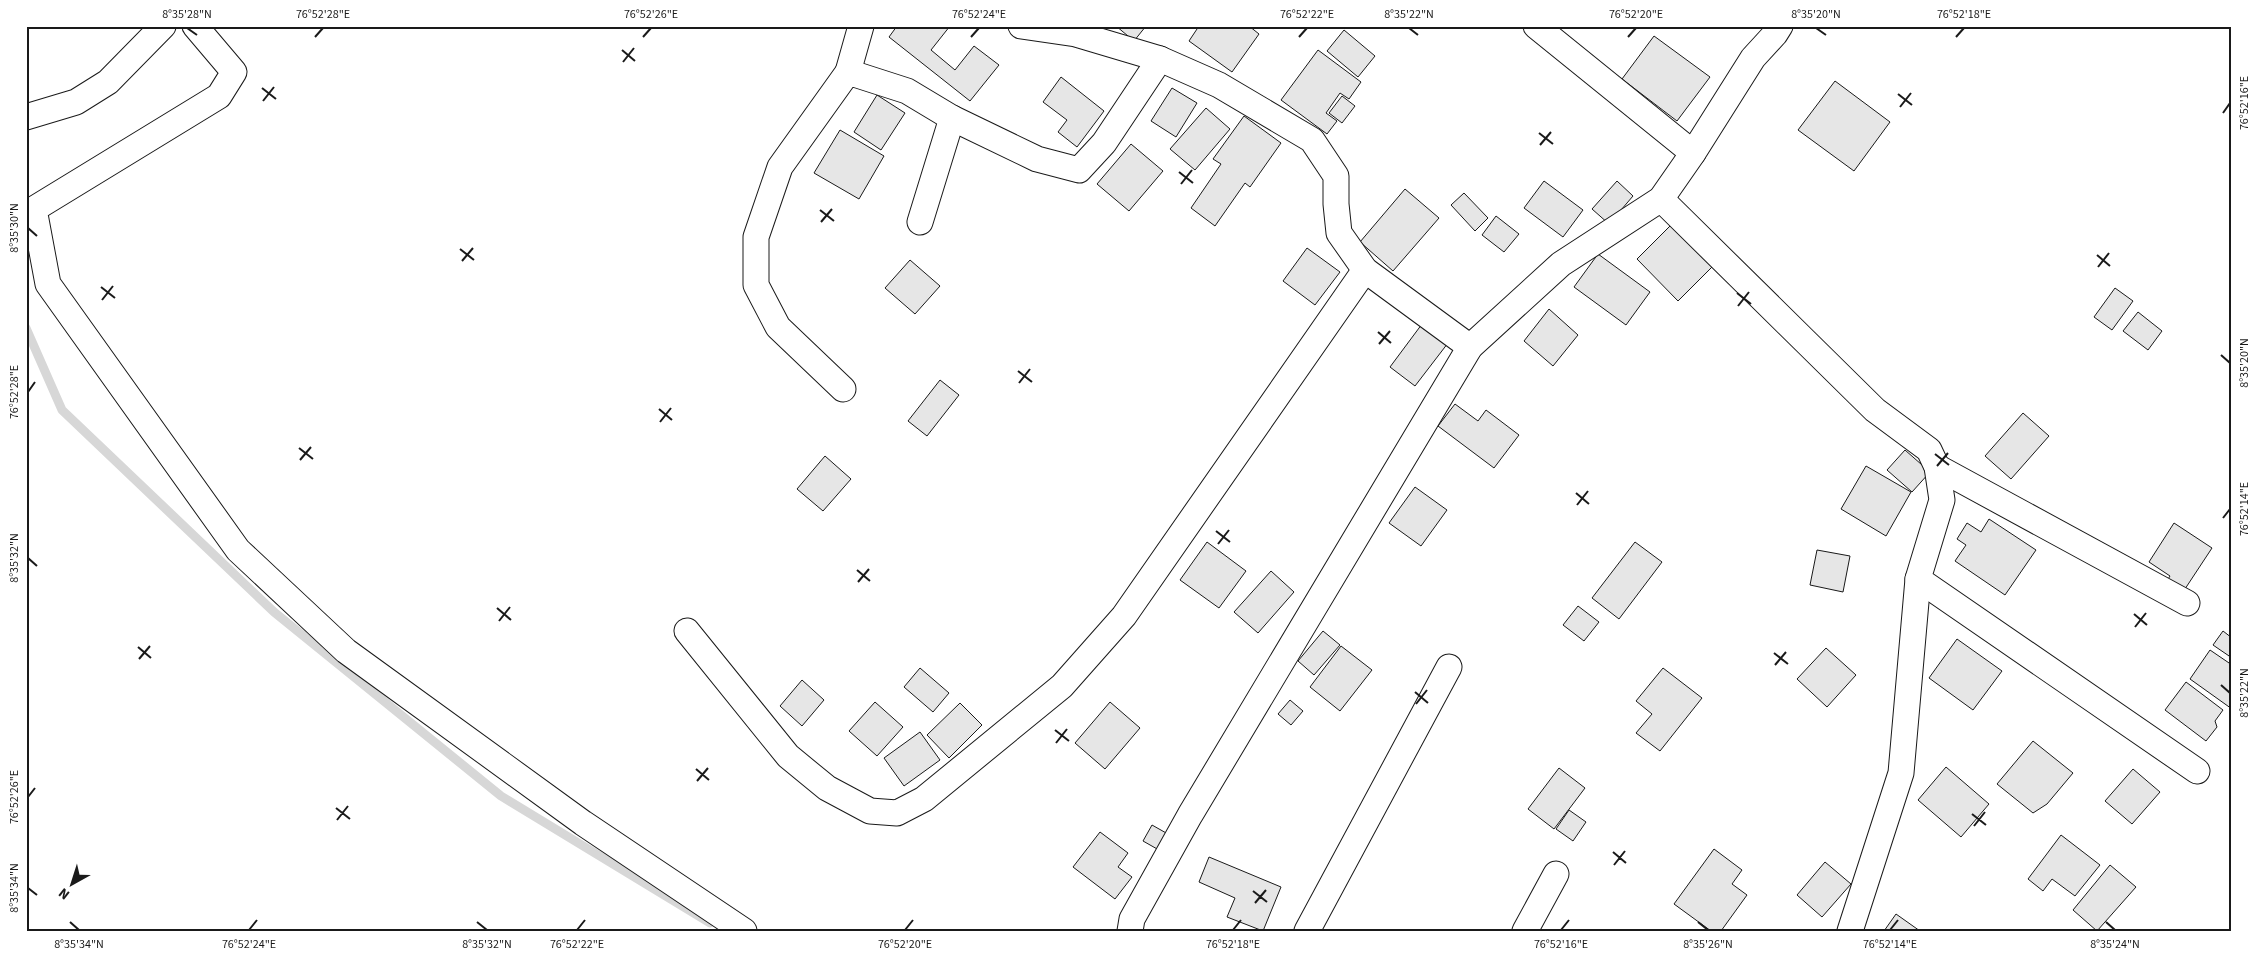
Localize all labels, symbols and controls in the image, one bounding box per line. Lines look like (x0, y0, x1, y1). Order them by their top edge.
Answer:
text: 8°35'28"N (162, 6, 212, 23)
text: 76°52'28"E (296, 6, 350, 23)
text: 76°52'26"E (624, 6, 678, 23)
text: 76°52'24"E (952, 6, 1006, 23)
text: 76°52'22"E (1280, 6, 1334, 23)
text: 8°35'22"N (1384, 6, 1434, 23)
text: 76°52'20"E (1609, 6, 1663, 23)
text: 8°35'20"N (1791, 6, 1841, 23)
text: 76°52'18"E (1937, 6, 1991, 23)
text: 76°52'16"E (2236, 76, 2253, 130)
text: 8°35'30"N (6, 203, 23, 253)
text: 8°35'20"N (2236, 338, 2253, 388)
text: 76°52'28"E (6, 365, 23, 419)
text: 76°52'14"E (2236, 482, 2253, 536)
text: 8°35'32"N (6, 533, 23, 583)
text: 8°35'22"N (2236, 668, 2253, 718)
text: 76°52'26"E (6, 770, 23, 824)
north arrow (48, 860, 98, 910)
text: 8°35'34"N (6, 863, 23, 913)
text: N (55, 883, 74, 904)
text: 8°35'34"N (54, 936, 104, 953)
text: 76°52'24"E (222, 936, 276, 953)
text: 8°35'32"N (462, 936, 512, 953)
text: 76°52'22"E (550, 936, 604, 953)
text: 76°52'20"E (878, 936, 932, 953)
text: 76°52'18"E (1206, 936, 1260, 953)
text: 76°52'16"E (1534, 936, 1588, 953)
text: 8°35'26"N (1683, 936, 1733, 953)
text: 76°52'14"E (1863, 936, 1917, 953)
text: 8°35'24"N (2090, 936, 2140, 953)

